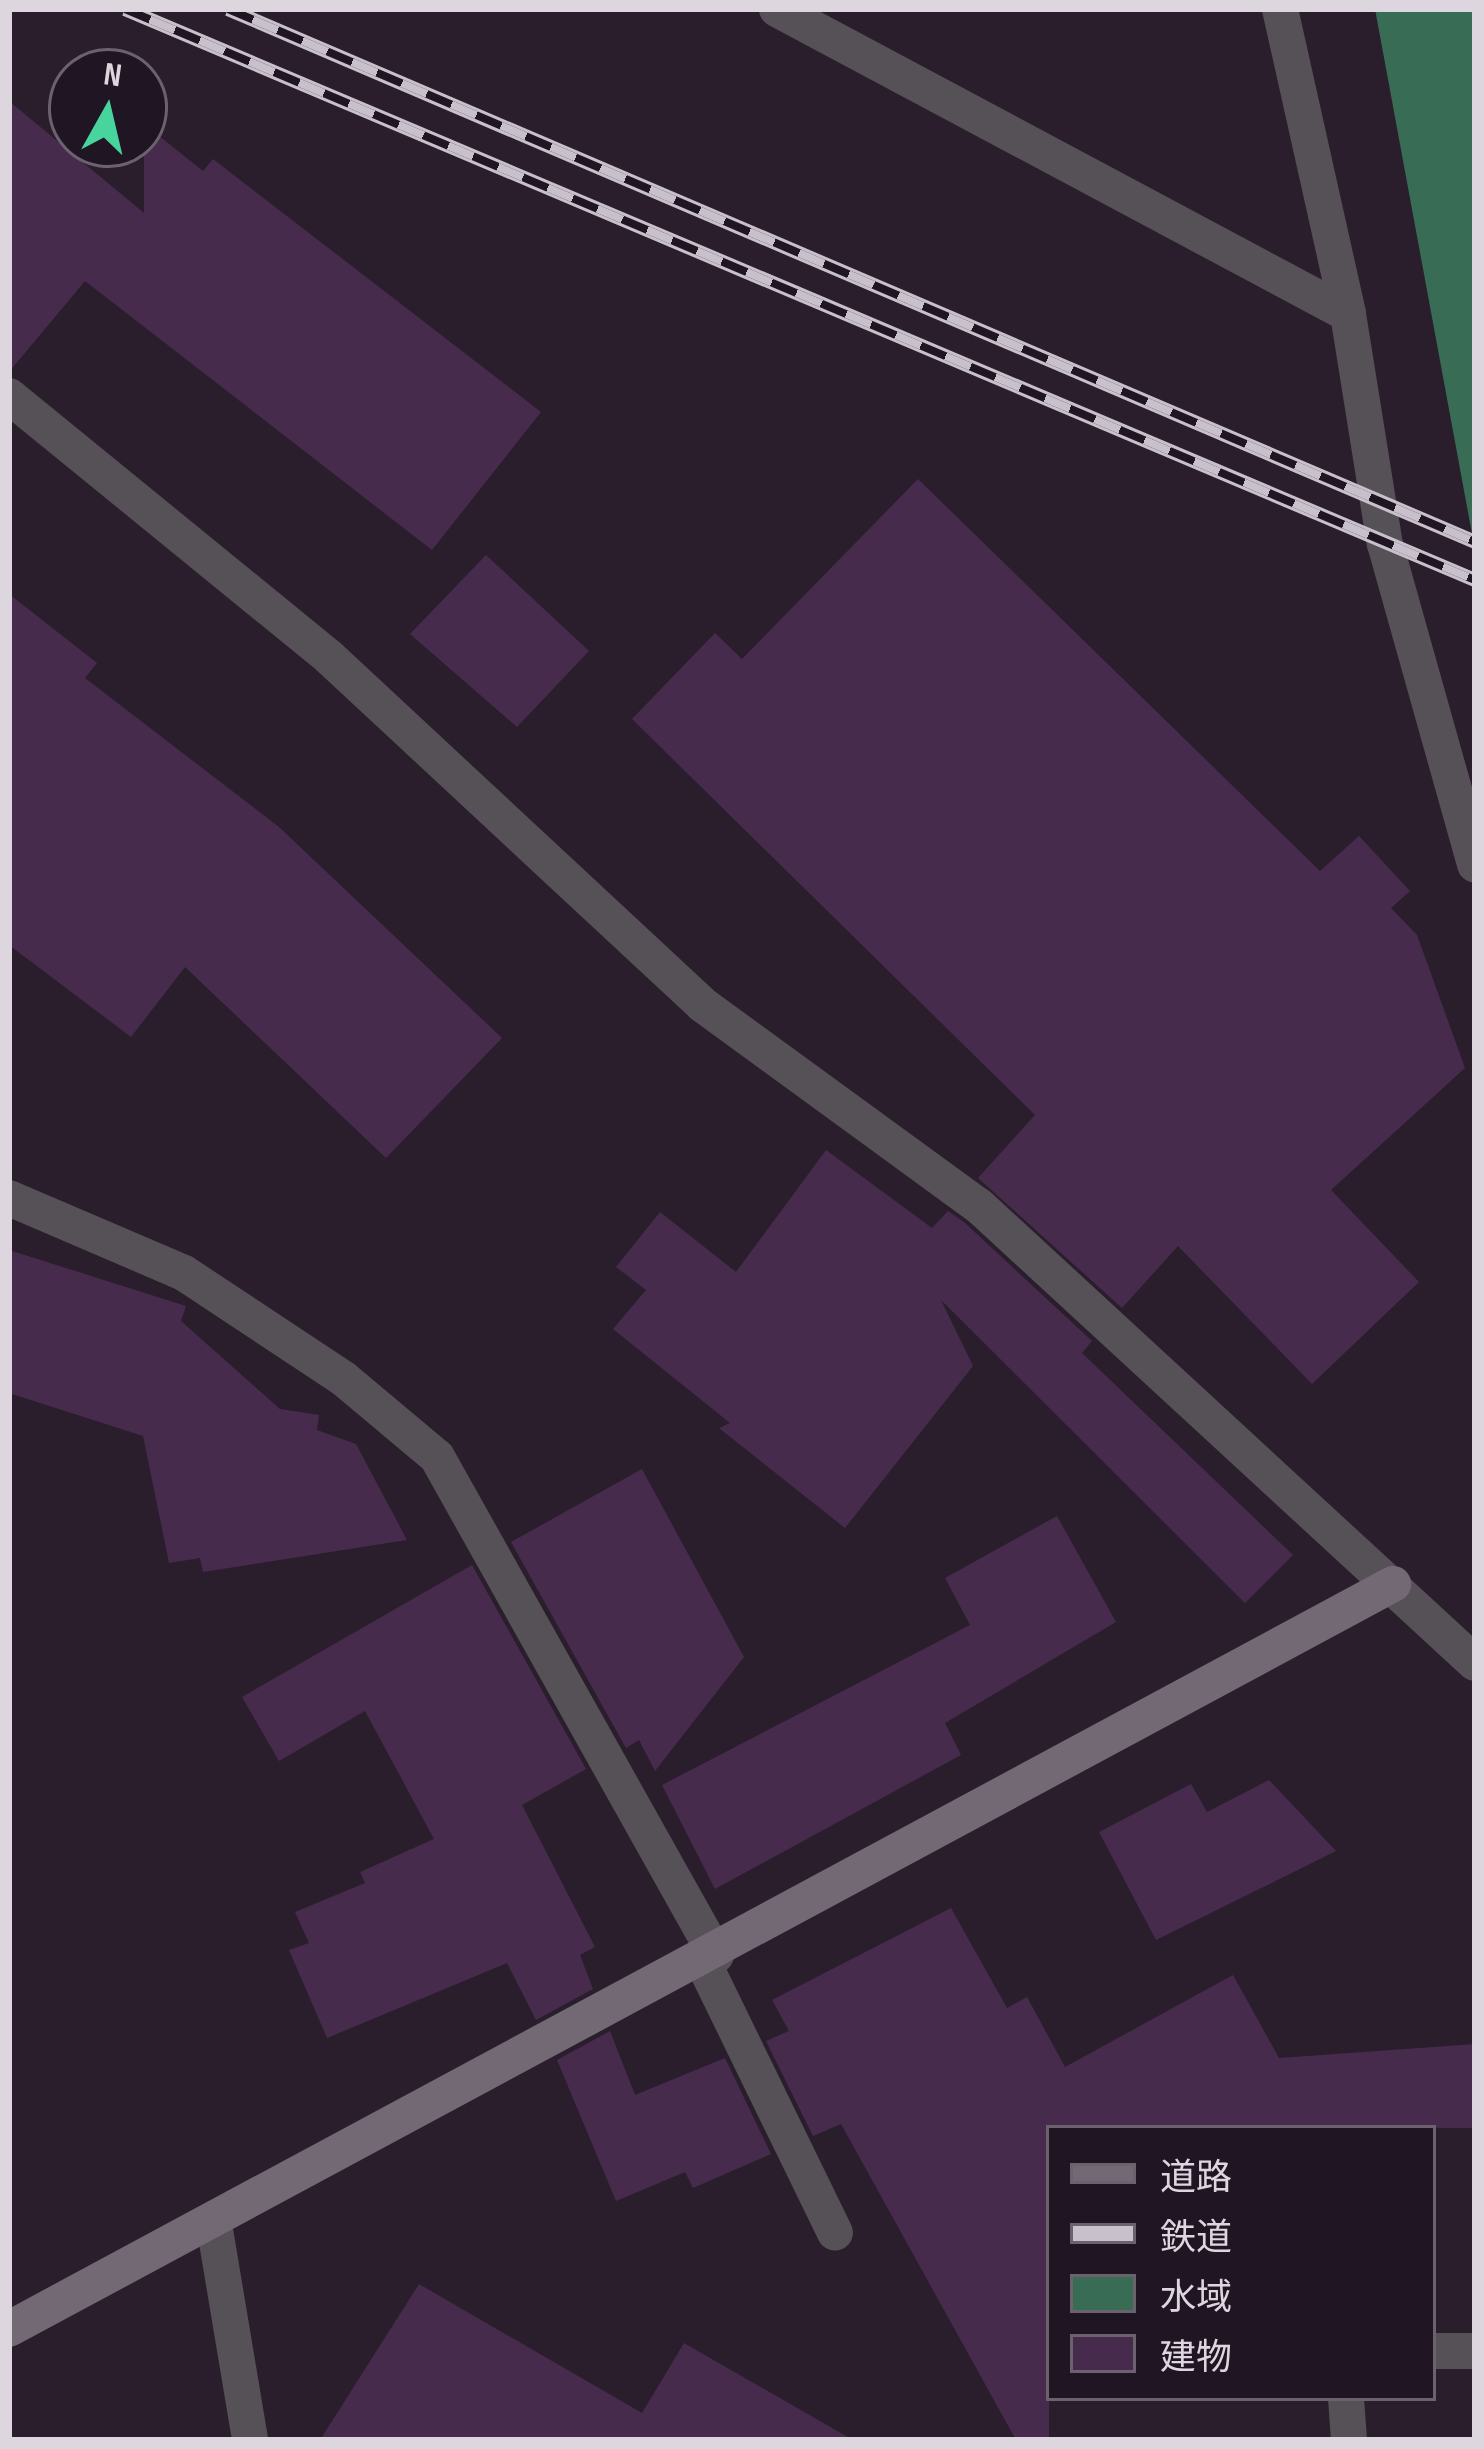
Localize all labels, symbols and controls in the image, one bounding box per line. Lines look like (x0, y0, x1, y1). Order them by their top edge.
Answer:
north arrow (48, 48, 168, 168)
text: N (101, 54, 124, 96)
legend (1046, 2125, 1436, 2401)
text: 道路 (1160, 2157, 1232, 2200)
text: 鉄道 (1160, 2217, 1232, 2260)
text: 水域 (1160, 2277, 1232, 2320)
text: 建物 (1160, 2337, 1232, 2380)

